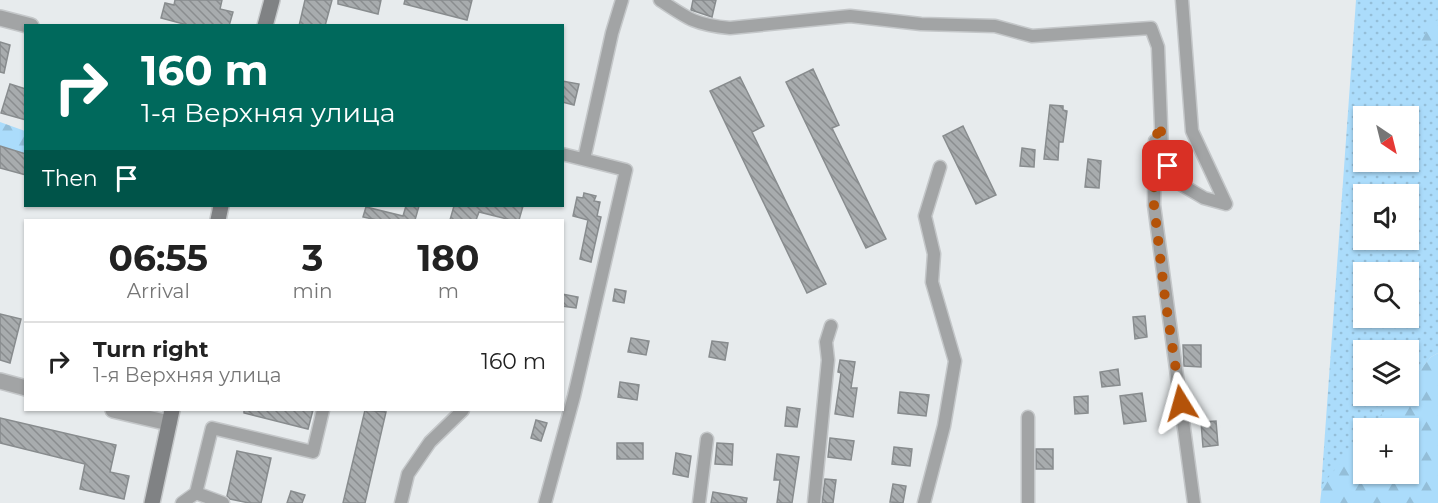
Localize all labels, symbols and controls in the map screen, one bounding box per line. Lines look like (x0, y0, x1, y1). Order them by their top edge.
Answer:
text: 160 m (141, 44, 269, 96)
icon: right (42, 48, 120, 126)
text: 1-я Верхняя улица (141, 96, 395, 129)
north arrow (1353, 106, 1419, 172)
map controls (1353, 106, 1419, 484)
pin (1142, 140, 1193, 191)
icon: arrive (1151, 149, 1184, 182)
icon: arrive (110, 162, 143, 195)
text: Then (42, 165, 98, 192)
button: sound (1353, 184, 1419, 250)
text: 06:55 (109, 236, 208, 280)
text: 3 (302, 236, 323, 280)
text: 180 (417, 236, 479, 280)
button: search (1353, 262, 1419, 328)
text: Arrival (127, 279, 190, 303)
text: min (293, 279, 333, 303)
text: m (438, 279, 459, 303)
text: Turn right (93, 336, 208, 363)
button: layers (1353, 340, 1419, 406)
icon: right (42, 345, 75, 378)
text: 160 m (481, 348, 546, 375)
text: 1-я Верхняя улица (93, 363, 281, 387)
position arrow (1149, 371, 1213, 435)
button: + (1353, 418, 1419, 484)

